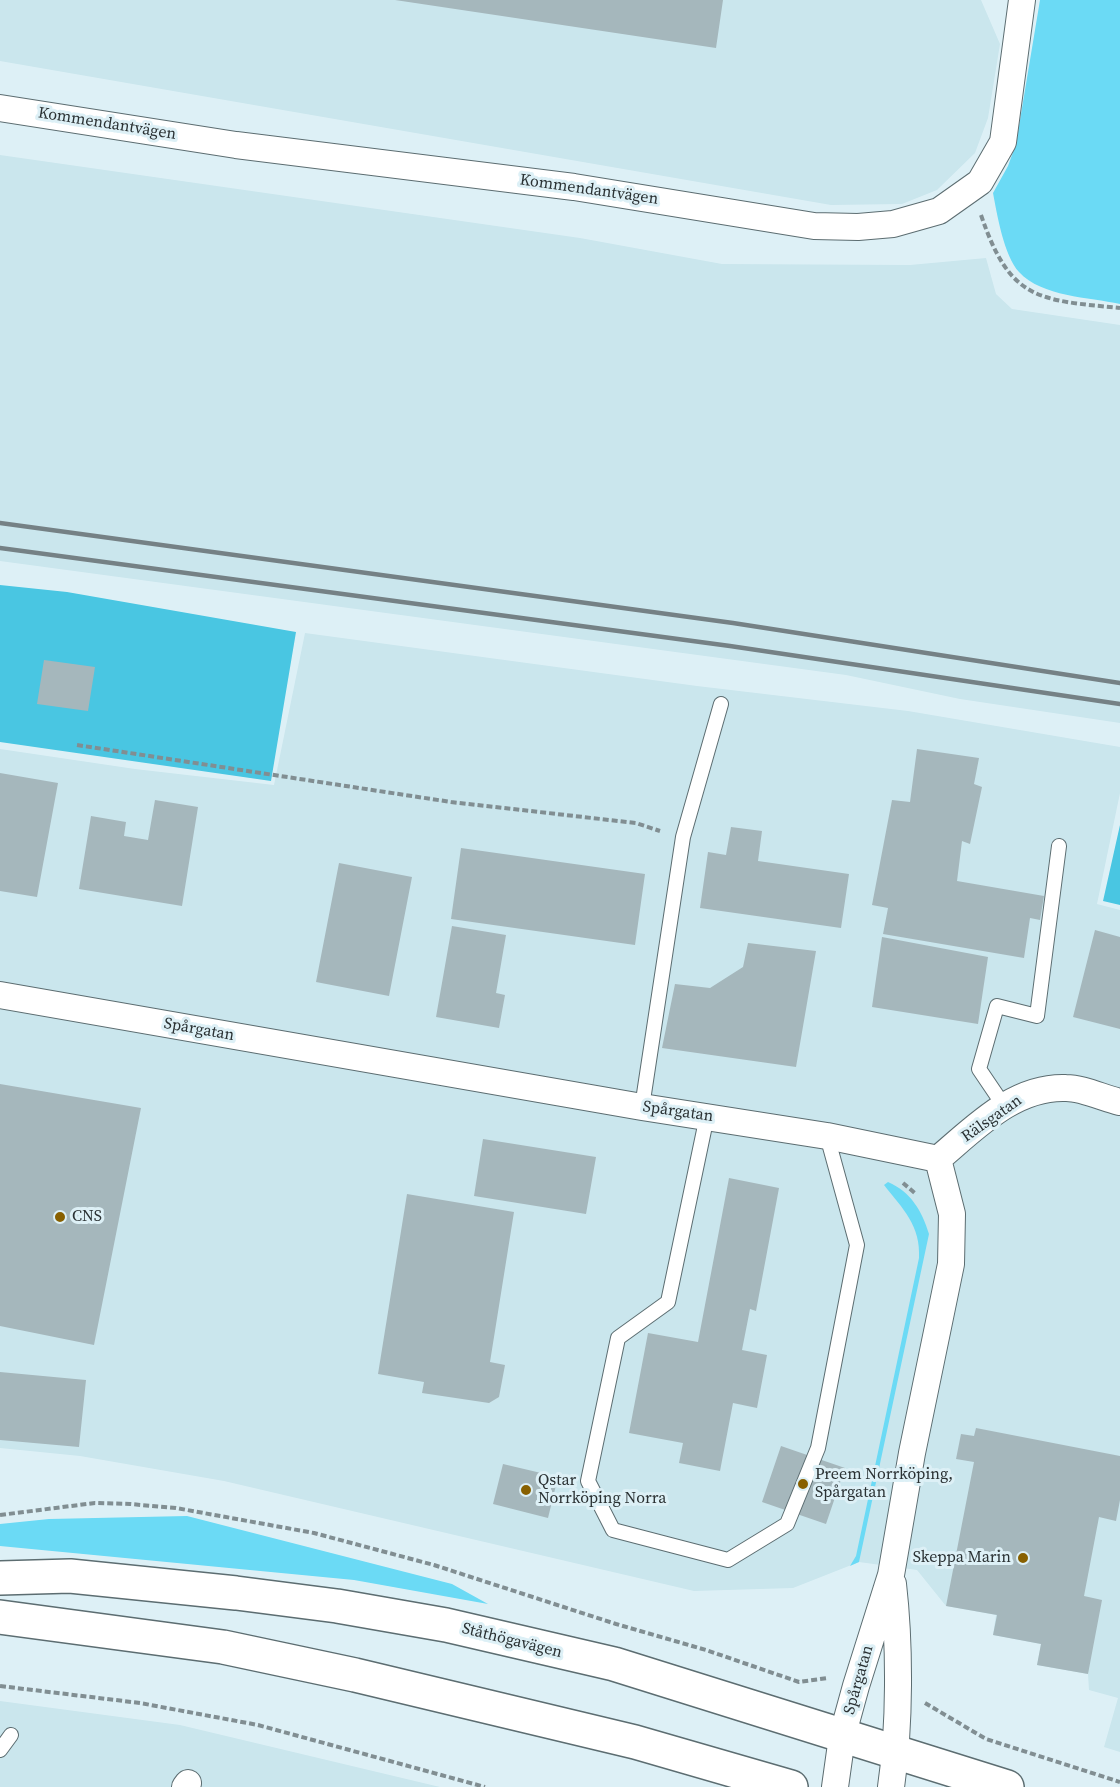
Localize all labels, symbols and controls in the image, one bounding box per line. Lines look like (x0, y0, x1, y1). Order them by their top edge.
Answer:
street label: Kommendantvägen (37, 104, 177, 144)
street label: Kommendantvägen (519, 171, 659, 209)
street label: Spårgatan (162, 1014, 236, 1046)
street label: Rälsgatan (958, 1091, 1026, 1147)
street label: Spårgatan (641, 1098, 715, 1126)
place label: CNS (72, 1207, 102, 1227)
marker: CNS (53, 1210, 67, 1224)
place label: Preem Norrköping, Spårgatan (815, 1465, 953, 1503)
place label: Qstar Norrköping Norra (538, 1471, 666, 1509)
marker: Preem Norrköping, Spårgatan (796, 1477, 810, 1491)
marker: Qstar Norrköping Norra (519, 1483, 533, 1497)
place label: Skeppa Marin (913, 1548, 1011, 1568)
marker: Skeppa Marin (1016, 1551, 1030, 1565)
street label: Ståthögavägen (460, 1619, 564, 1663)
street label: Spårgatan (840, 1643, 878, 1717)

